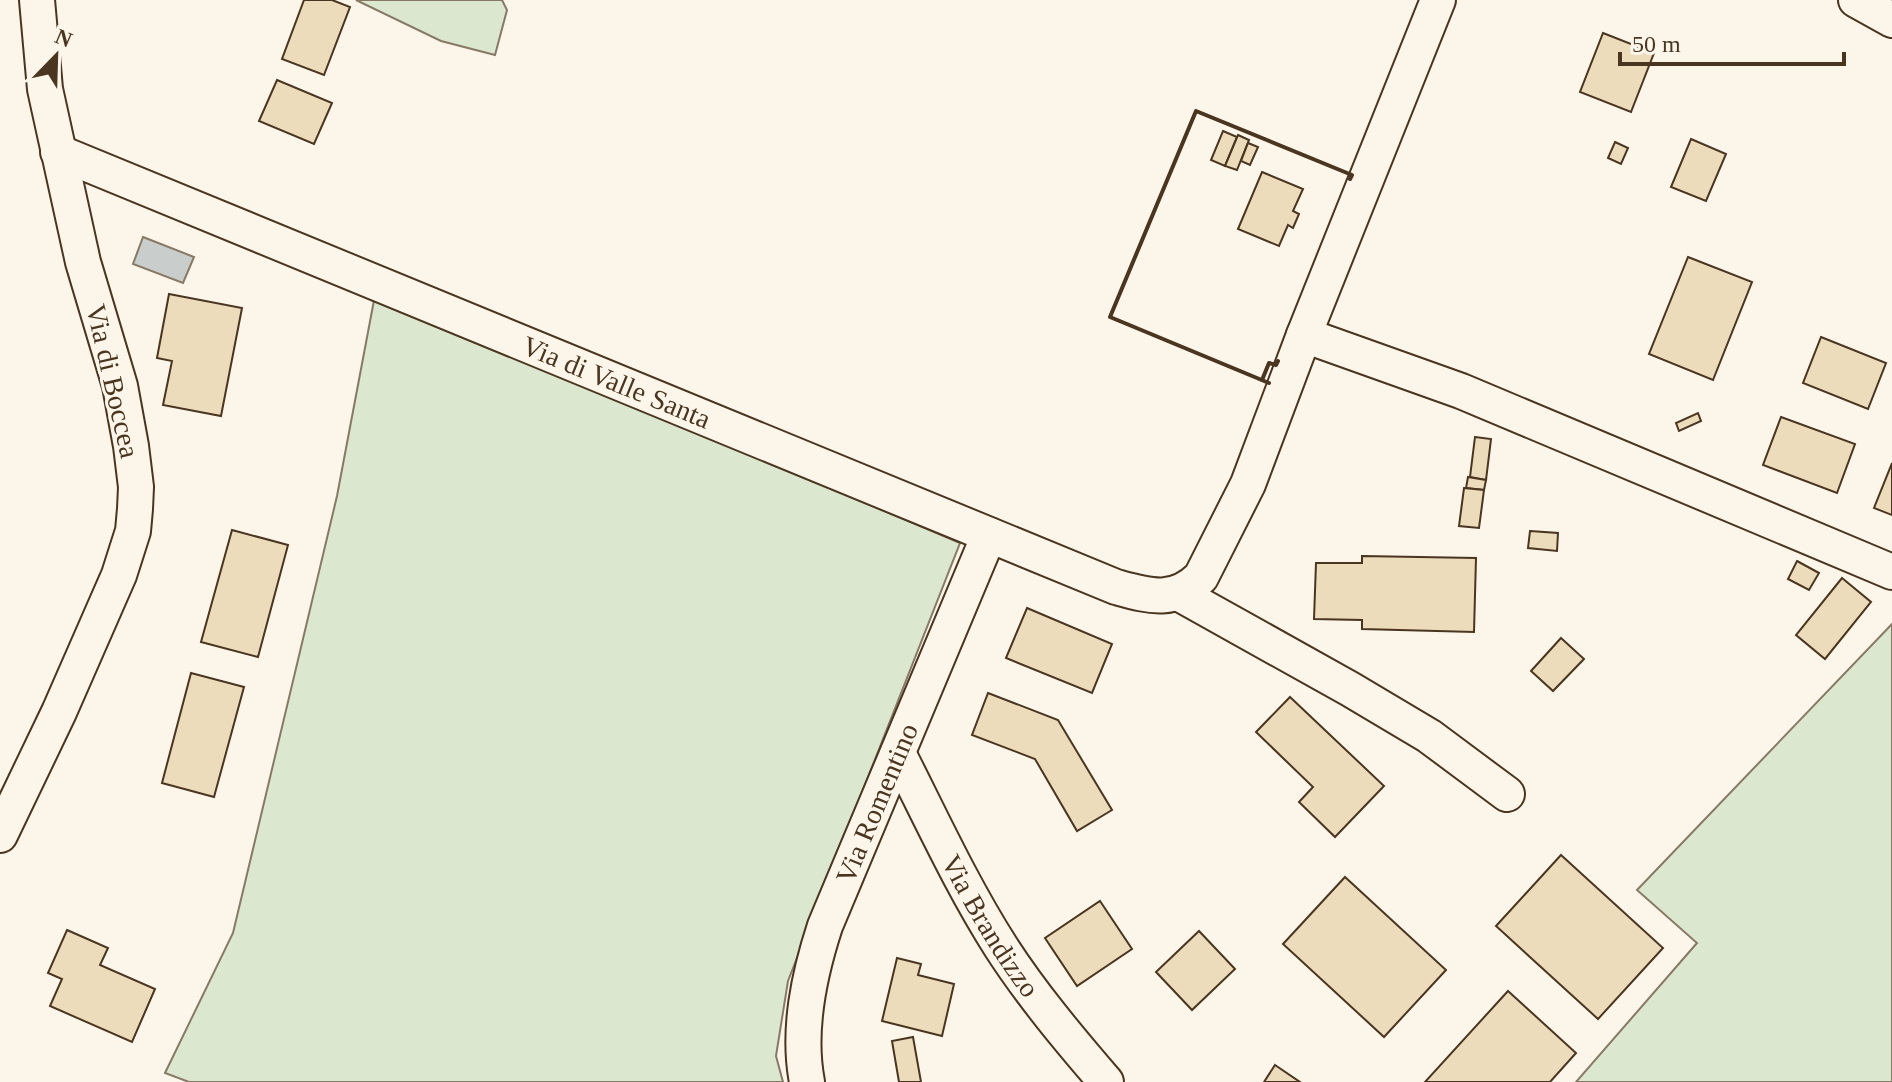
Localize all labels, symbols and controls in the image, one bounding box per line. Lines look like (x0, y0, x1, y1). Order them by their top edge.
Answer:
north arrow (16, 16, 96, 96)
scale bar (1620, 16, 1844, 66)
text: N (51, 23, 76, 53)
text: 50 m (1632, 31, 1681, 57)
street label: Via di Boccea (80, 301, 146, 461)
street label: Via di Valle Santa (518, 329, 716, 434)
street label: Via Romentino (829, 719, 924, 888)
street label: Via Brandizzo (936, 849, 1046, 1003)

